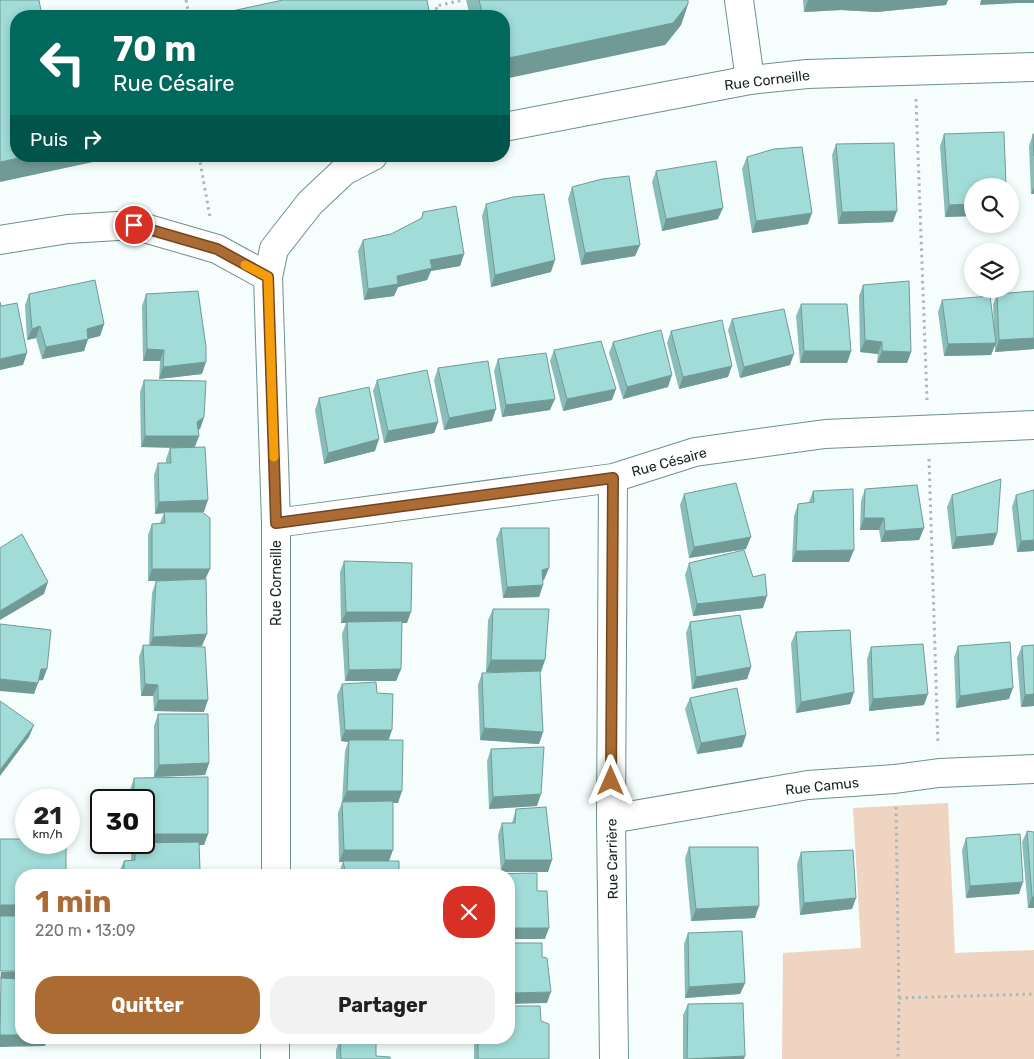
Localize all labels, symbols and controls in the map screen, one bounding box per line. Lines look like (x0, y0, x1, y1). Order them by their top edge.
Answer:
text: 70 m (113, 28, 196, 70)
icon: left (30, 30, 95, 95)
street label: Rue Corneille (723, 67, 811, 94)
text: Rue Césaire (113, 70, 235, 97)
icon: right (78, 125, 106, 153)
text: Puis (30, 128, 68, 151)
map controls (964, 178, 1019, 298)
button: search (964, 178, 1019, 233)
pin (113, 204, 155, 246)
icon: arrive (120, 211, 148, 239)
button: layers (964, 243, 1019, 298)
street label: Rue Césaire (630, 444, 709, 481)
street label: Rue Corneille (268, 540, 285, 626)
position arrow (584, 754, 636, 806)
street label: Rue Camus (784, 774, 860, 799)
speed limit sign: 30 (90, 789, 155, 854)
text: 21 (33, 801, 62, 830)
street label: Rue Carrière (603, 818, 622, 900)
text: km/h (33, 827, 62, 841)
text: 1 min (35, 884, 112, 920)
button: close (443, 886, 495, 938)
text: 220 m · 13:09 (35, 921, 135, 940)
button: Quitter (35, 976, 260, 1034)
button: Partager (270, 976, 495, 1034)

